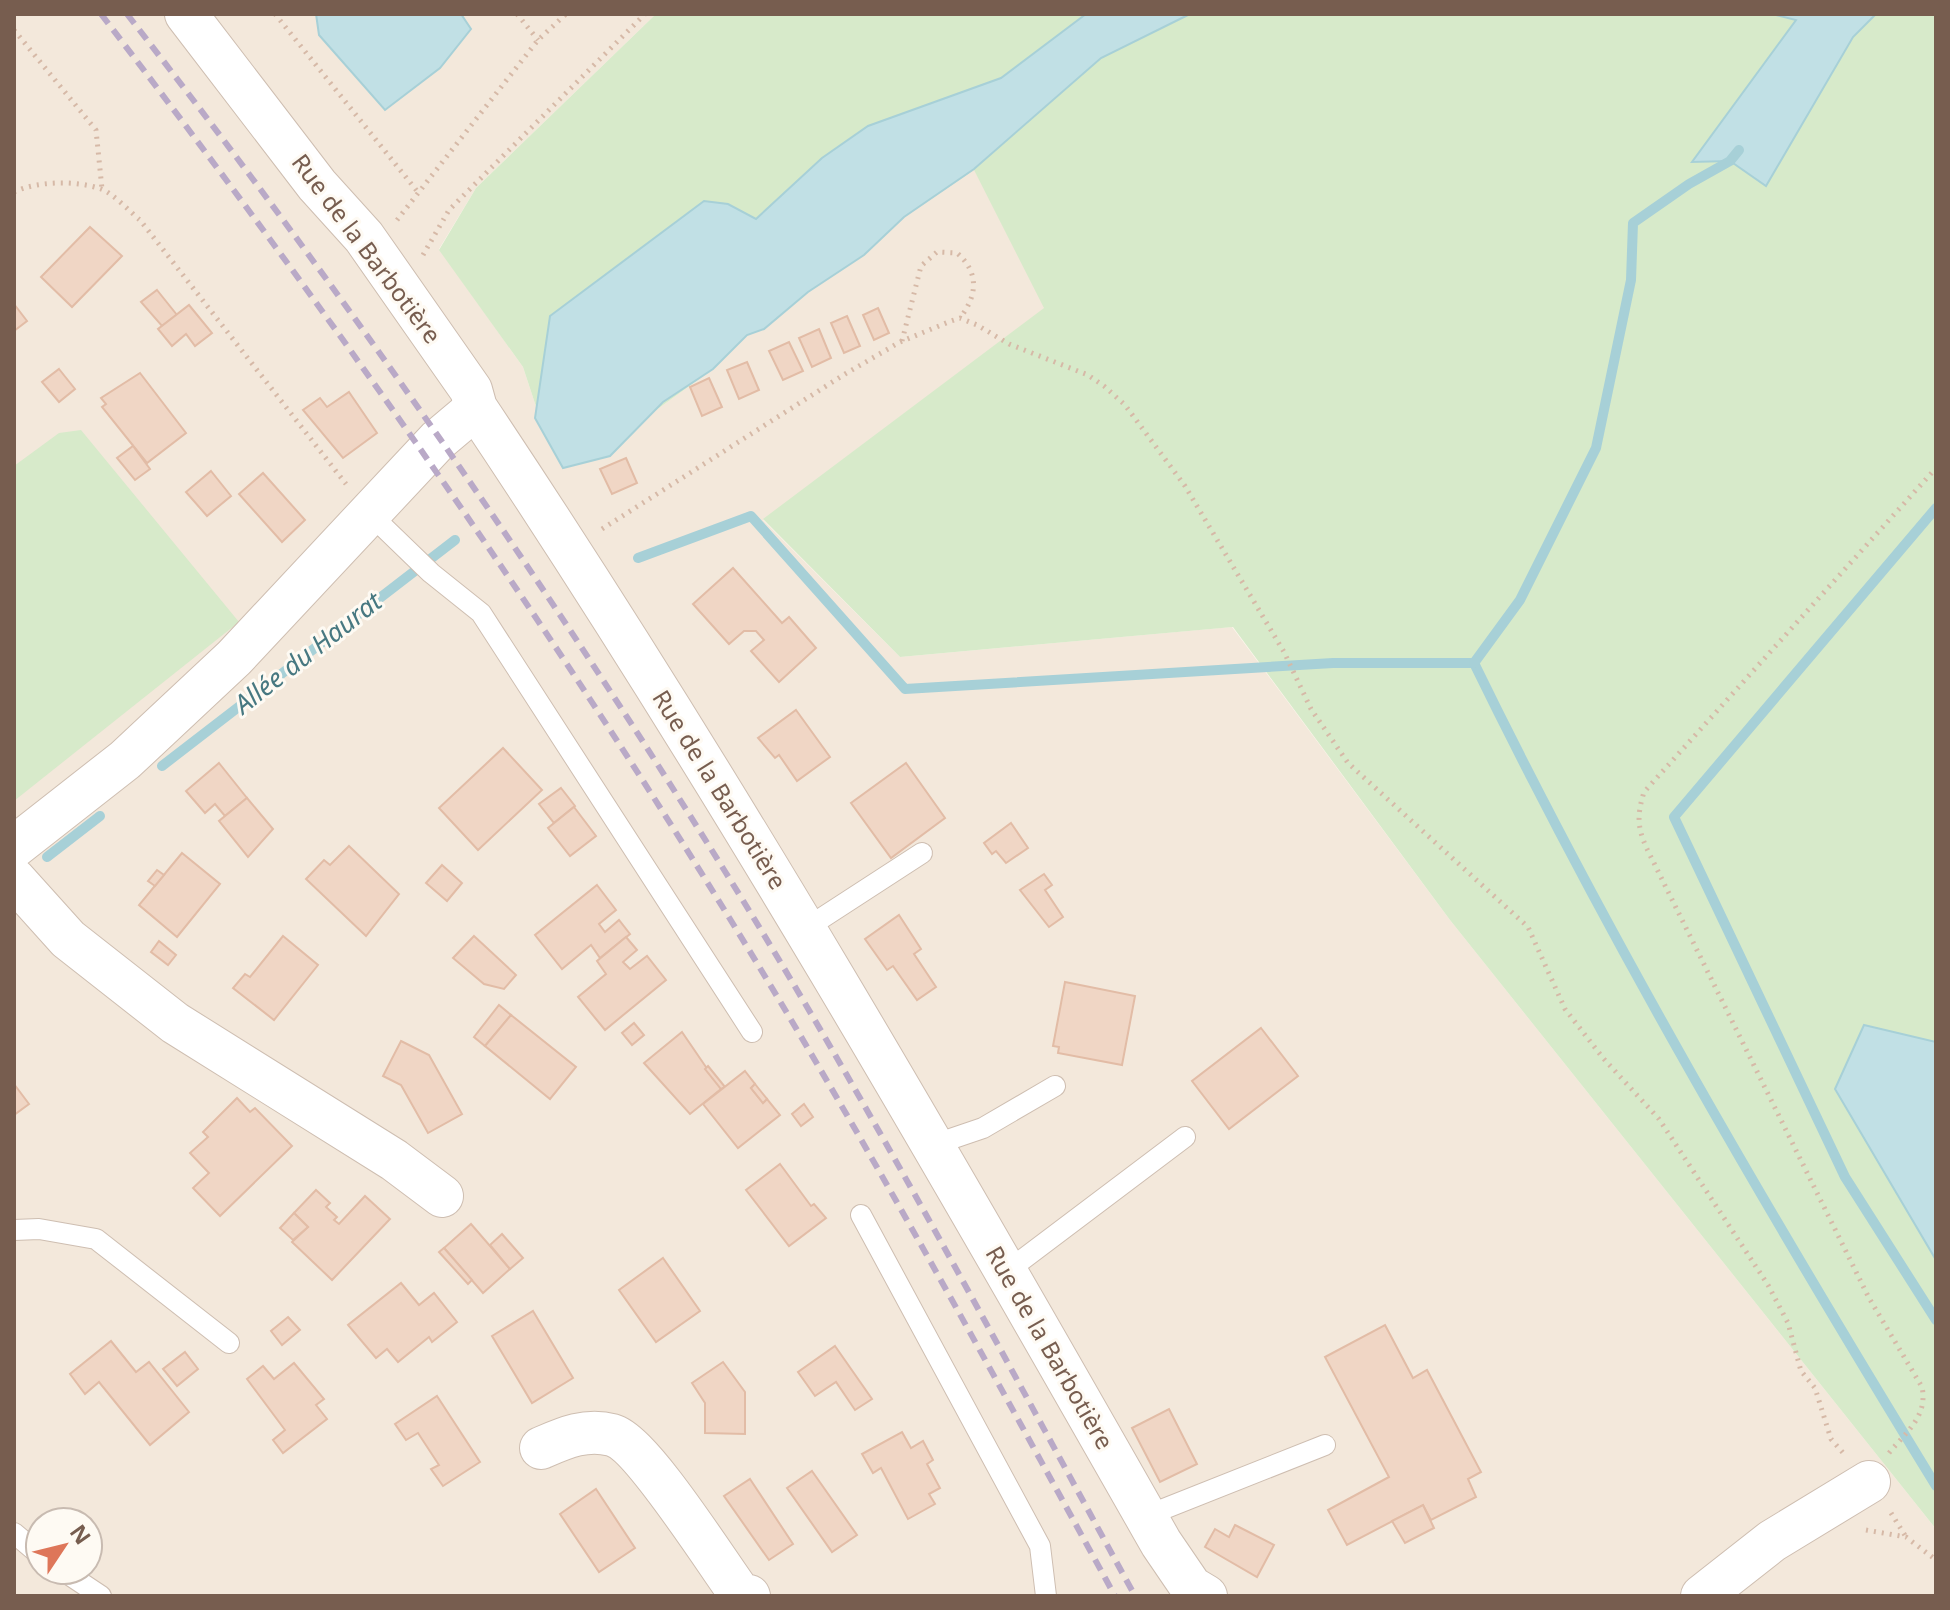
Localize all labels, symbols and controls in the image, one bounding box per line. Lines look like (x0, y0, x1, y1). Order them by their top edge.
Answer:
street label: Rue de la Barbotière (285, 146, 449, 350)
water label: Allée du Haurat (224, 582, 390, 723)
street label: Rue de la Barbotière (645, 683, 795, 895)
street label: Rue de la Barbotière (979, 1240, 1122, 1455)
north arrow (24, 1506, 104, 1586)
text: N (64, 1518, 99, 1550)

